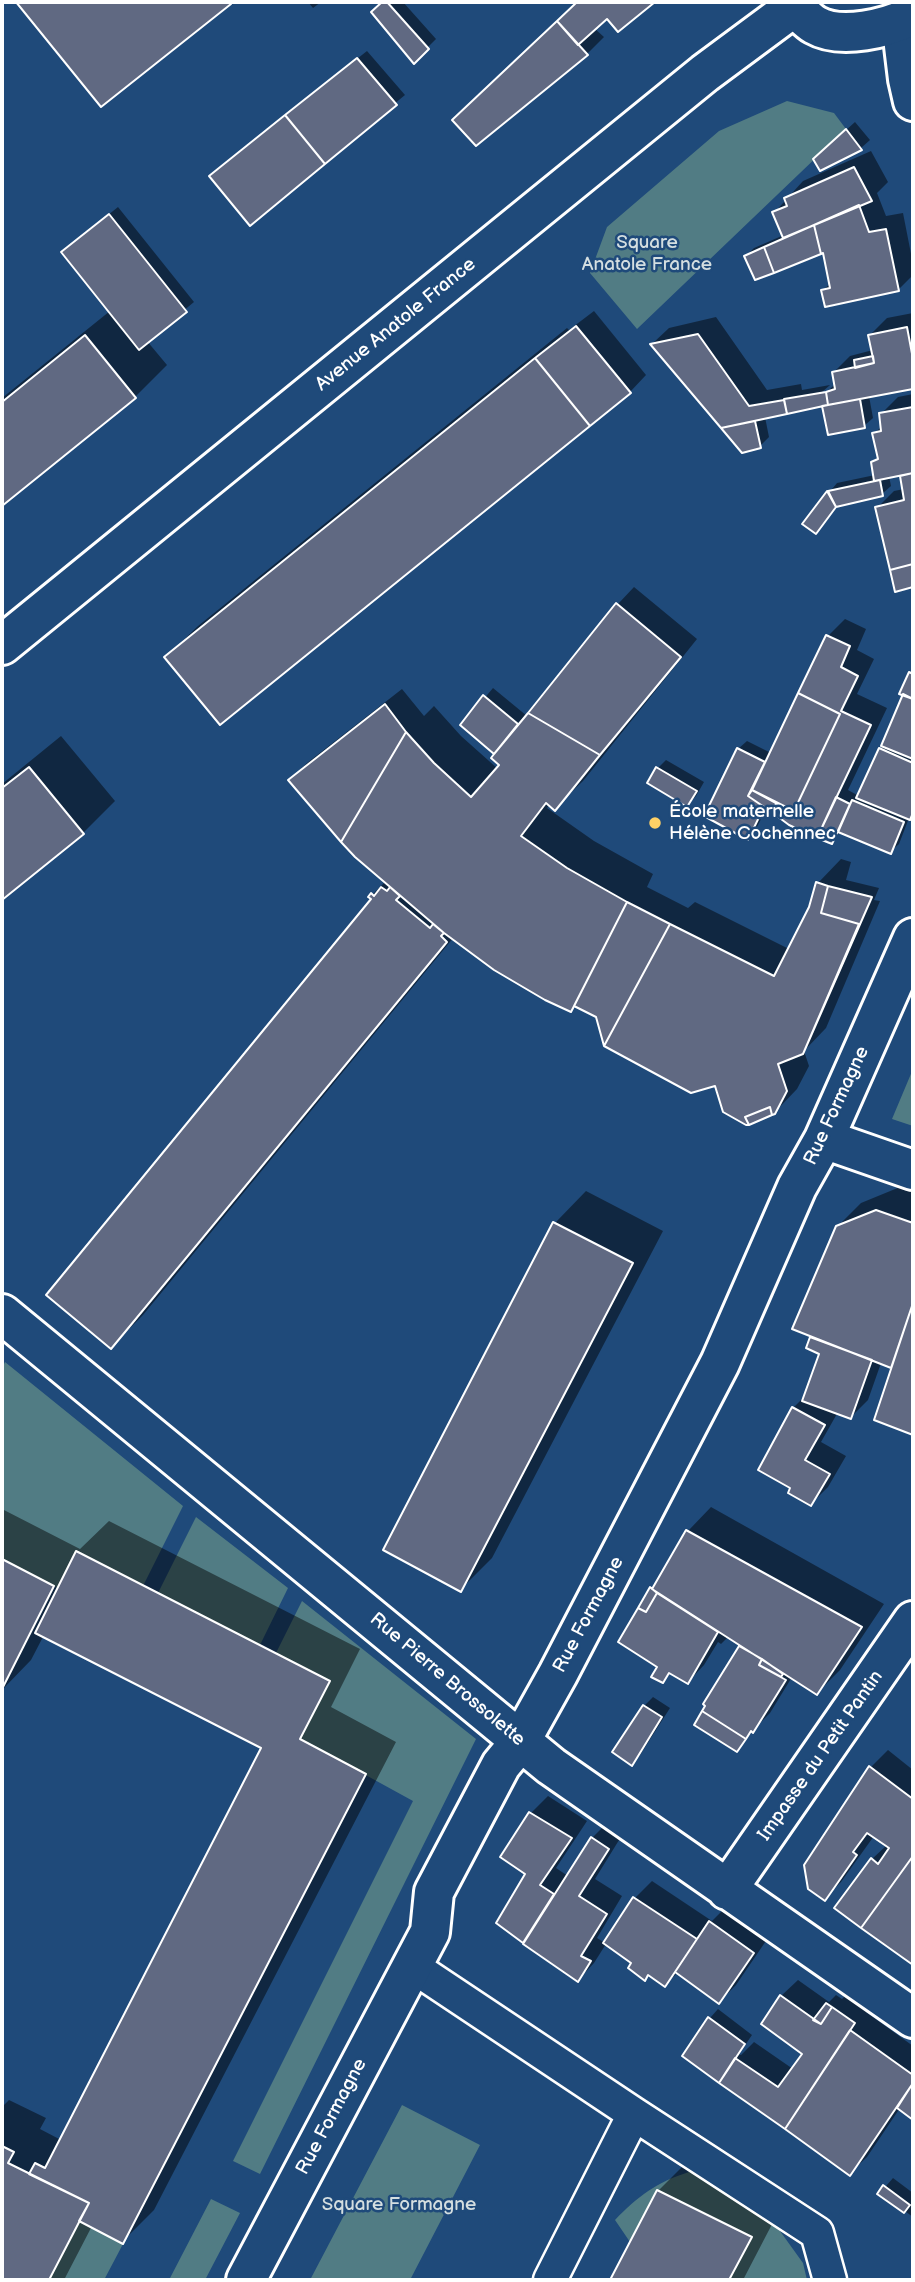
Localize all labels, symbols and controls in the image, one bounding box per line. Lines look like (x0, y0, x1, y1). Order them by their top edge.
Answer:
park label: Square Anatole France (582, 232, 712, 276)
street label: Avenue Anatole France (311, 253, 481, 397)
place label: École maternelle Hélène Cochennec (669, 801, 836, 845)
marker: École maternelle Hélène Cochennec (647, 815, 663, 831)
street label: Rue Formagne (800, 1043, 874, 1169)
street label: Rue Formagne (549, 1553, 629, 1677)
street label: Rue Pierre Brossolette (365, 1608, 529, 1752)
street label: Impasse du Petit Pantin (754, 1667, 888, 1845)
street label: Rue Formagne (292, 2055, 372, 2179)
park label: Square Formagne (322, 2194, 476, 2216)

